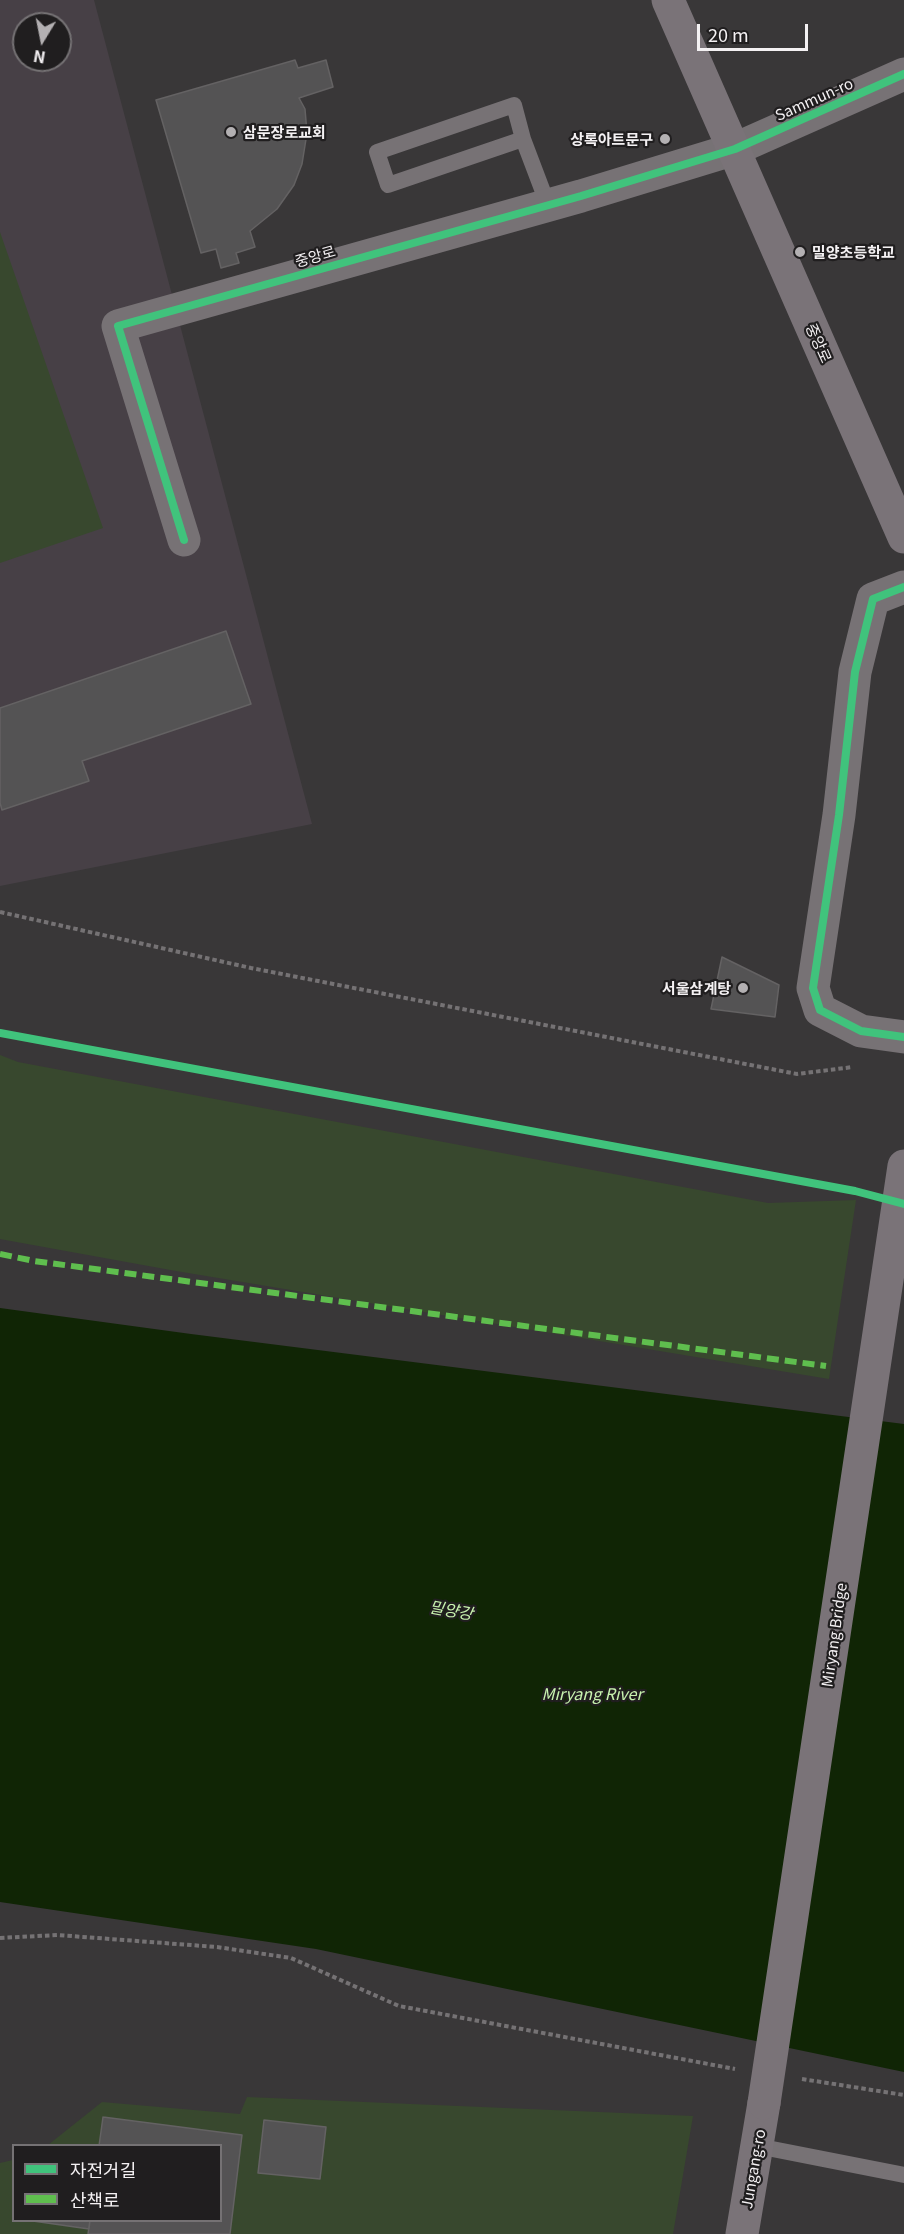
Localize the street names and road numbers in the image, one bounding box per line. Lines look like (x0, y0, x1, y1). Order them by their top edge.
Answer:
street label: Sammun-ro (772, 74, 856, 124)
street label: 중앙로 (293, 242, 337, 270)
street label: 중앙로 (802, 320, 836, 366)
street label: Miryang Bridge (818, 1582, 850, 1688)
street label: Jungang-ro (737, 2128, 769, 2210)

